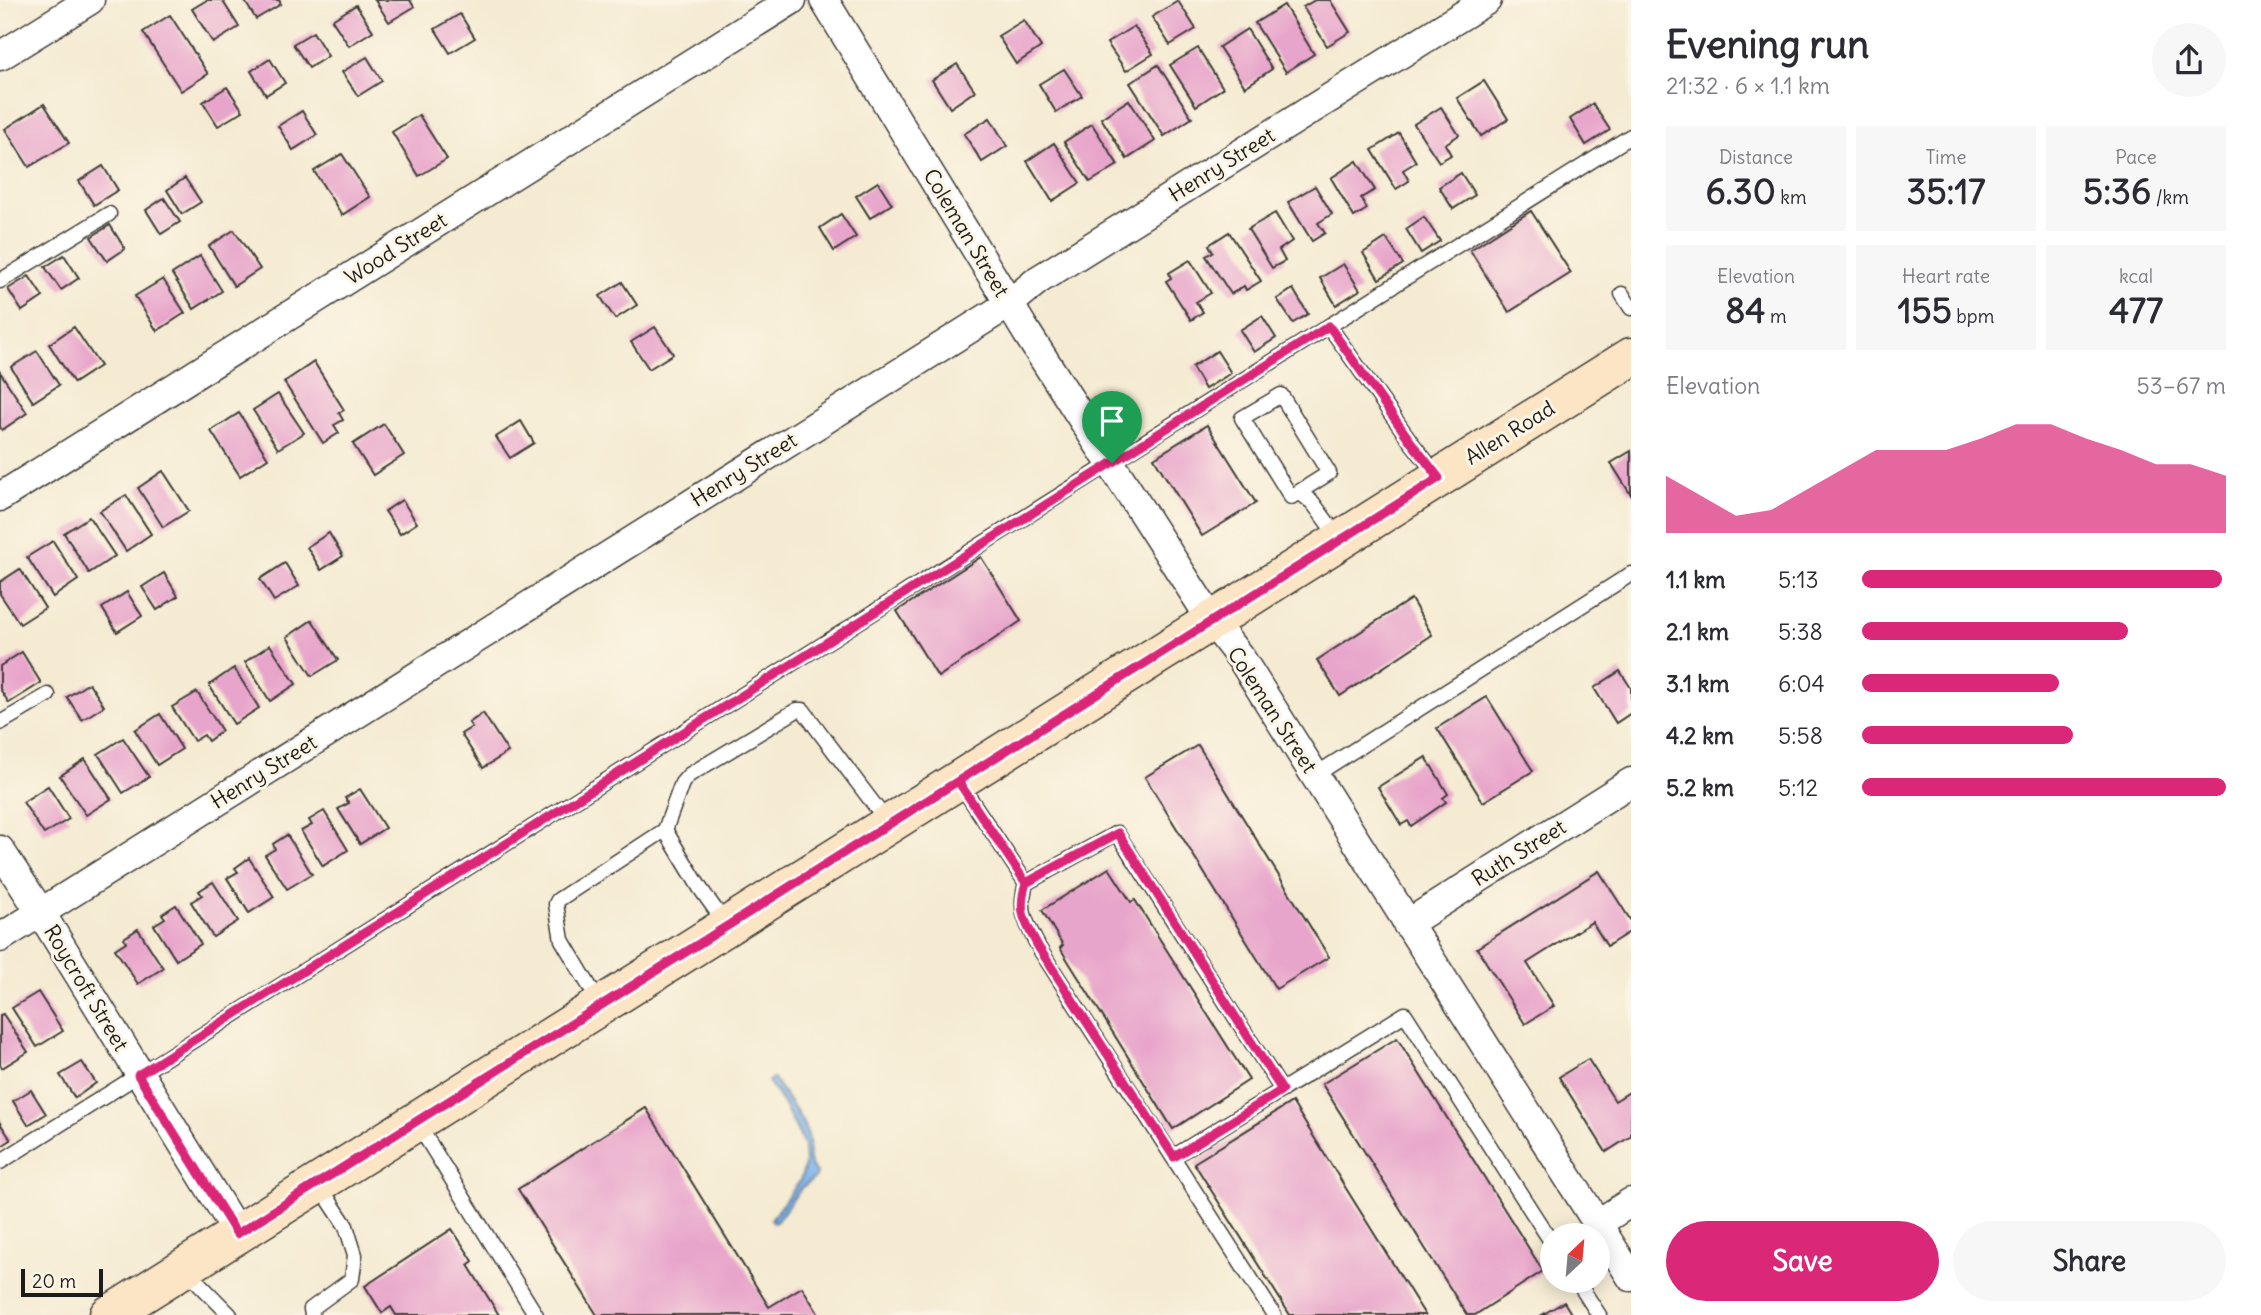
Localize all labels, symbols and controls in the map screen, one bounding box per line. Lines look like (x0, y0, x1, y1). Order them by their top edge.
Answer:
text: Evening run (1666, 21, 1869, 68)
button: share (2152, 23, 2226, 97)
text: 21:32 · 6 × 1.1 km (1666, 71, 1830, 100)
street label: Henry Street (1164, 121, 1280, 208)
text: Distance (1719, 145, 1793, 169)
text: Time (1925, 145, 1967, 169)
text: Pace (2115, 145, 2157, 169)
street label: Coleman Street (918, 164, 1015, 302)
text: 6.30 (1705, 169, 1776, 213)
text: 35:17 (1907, 169, 1985, 213)
text: 5:36 (2083, 169, 2151, 213)
text: km (1776, 185, 1807, 209)
text: /km (2151, 185, 2189, 209)
street label: Wood Street (340, 207, 452, 291)
text: Elevation (1717, 264, 1795, 288)
text: Heart rate (1902, 264, 1990, 288)
text: kcal (2119, 264, 2153, 288)
text: 84 (1725, 288, 1766, 332)
text: 155 (1898, 288, 1952, 332)
text: 477 (2109, 288, 2163, 332)
text: m (1766, 304, 1787, 328)
text: bpm (1952, 304, 1994, 328)
text: Elevation (1666, 371, 1760, 400)
text: 53–67 m (2136, 371, 2226, 400)
pin (1082, 391, 1142, 463)
street label: Allen Road (1460, 394, 1560, 471)
icon: arrive (1093, 402, 1131, 440)
street label: Henry Street (686, 426, 802, 513)
text: 1.1 km (1666, 565, 1725, 594)
text: 5:13 (1778, 565, 1819, 594)
text: 2.1 km (1666, 617, 1729, 646)
text: 5:38 (1778, 617, 1823, 646)
street label: Coleman Street (1222, 642, 1323, 778)
text: 3.1 km (1666, 669, 1729, 698)
text: 6:04 (1778, 669, 1825, 698)
text: 4.2 km (1666, 721, 1734, 750)
text: 5:58 (1778, 721, 1823, 750)
street label: Henry Street (206, 728, 322, 815)
text: 5.2 km (1666, 773, 1734, 802)
text: 5:12 (1778, 773, 1818, 802)
street label: Ruth Street (1467, 813, 1571, 892)
street label: Roycroft Street (38, 920, 135, 1056)
button: Save (1666, 1221, 1939, 1301)
button: Share (1953, 1221, 2226, 1301)
north arrow (1540, 1223, 1610, 1293)
map controls (1540, 1223, 1610, 1293)
scale bar (21, 1266, 103, 1298)
text: 20 m (32, 1269, 76, 1293)

